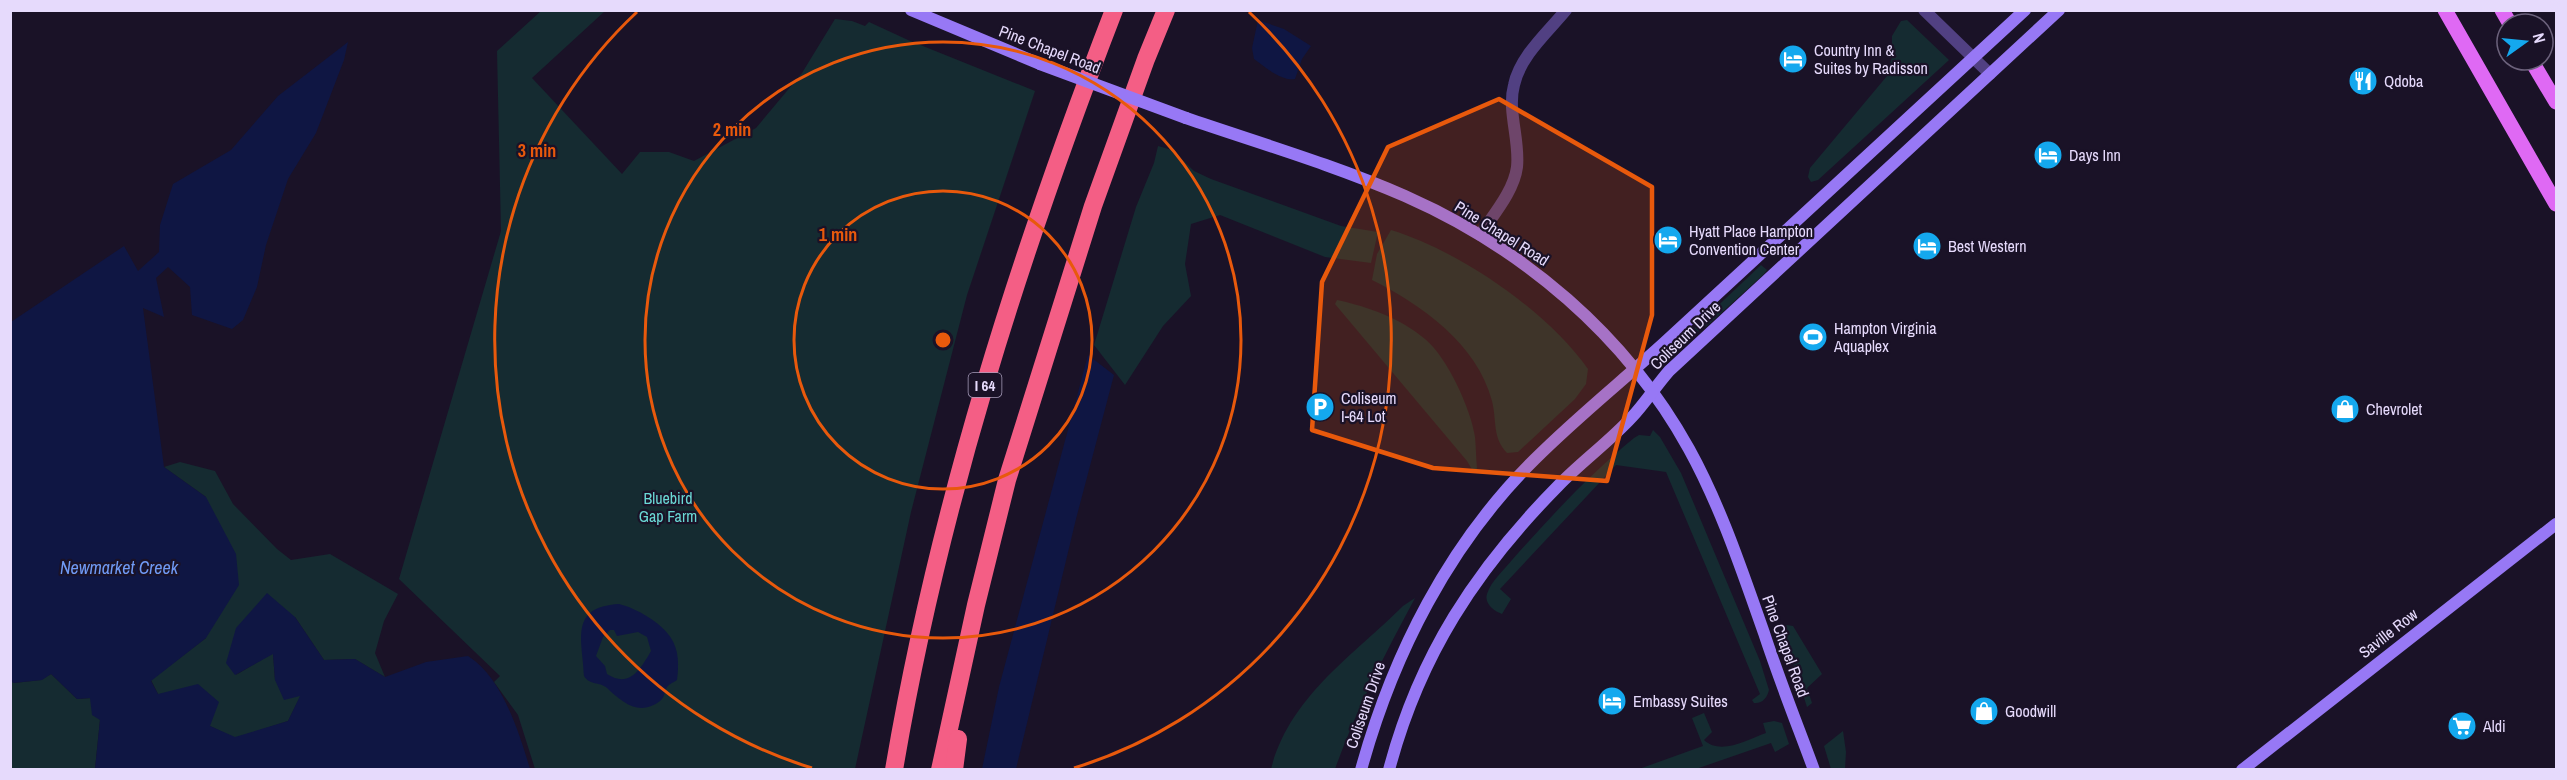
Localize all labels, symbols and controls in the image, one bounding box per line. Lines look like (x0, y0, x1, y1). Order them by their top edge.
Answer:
north arrow (2495, 12, 2555, 72)
street label: Pine Chapel Road (996, 20, 1104, 78)
text: N (2528, 31, 2551, 46)
place label: Country Inn & Suites by Radisson (1814, 39, 1928, 79)
hotel icon: Country Inn & Suites by Radisson (1777, 43, 1809, 75)
restaurant icon: Qdoba (2347, 65, 2379, 97)
place label: Qdoba (2384, 70, 2424, 92)
text: 2 min (713, 117, 751, 142)
text: 3 min (518, 138, 556, 163)
hotel icon: Days Inn (2032, 139, 2064, 171)
place label: Days Inn (2069, 144, 2121, 166)
street label: Pine Chapel Road (1451, 195, 1553, 271)
place label: Hyatt Place Hampton Convention Center (1689, 220, 1813, 260)
text: 1 min (819, 222, 857, 247)
hotel icon: Hyatt Place Hampton Convention Center (1652, 224, 1684, 256)
hotel icon: Best Western (1911, 230, 1943, 262)
place label: Best Western (1948, 235, 2027, 257)
street label: Coliseum Drive (1645, 296, 1725, 374)
place label: Hampton Virginia Aquaplex (1833, 317, 1937, 357)
sports icon: Hampton Virginia Aquaplex (1797, 321, 1829, 353)
centre of rings (933, 330, 953, 350)
road number: I 64 (968, 373, 1002, 397)
place label: Coliseum I-64 Lot (1341, 387, 1396, 427)
parking icon: Coliseum I-64 Lot (1304, 391, 1336, 423)
shop icon: Chevrolet (2329, 393, 2361, 425)
place label: Chevrolet (2366, 398, 2422, 420)
park label: Bluebird Gap Farm (639, 487, 697, 527)
water label: Newmarket Creek (60, 555, 179, 580)
street label: Pine Chapel Road (1757, 592, 1815, 700)
street label: Saville Row (2354, 603, 2422, 663)
street label: Coliseum Drive (1340, 659, 1390, 751)
hotel icon: Embassy Suites (1596, 685, 1628, 717)
place label: Embassy Suites (1633, 690, 1728, 712)
shop icon: Goodwill (1968, 695, 2000, 727)
place label: Goodwill (2005, 700, 2056, 722)
supermarket icon: Aldi (2446, 710, 2478, 742)
place label: Aldi (2482, 715, 2506, 737)

